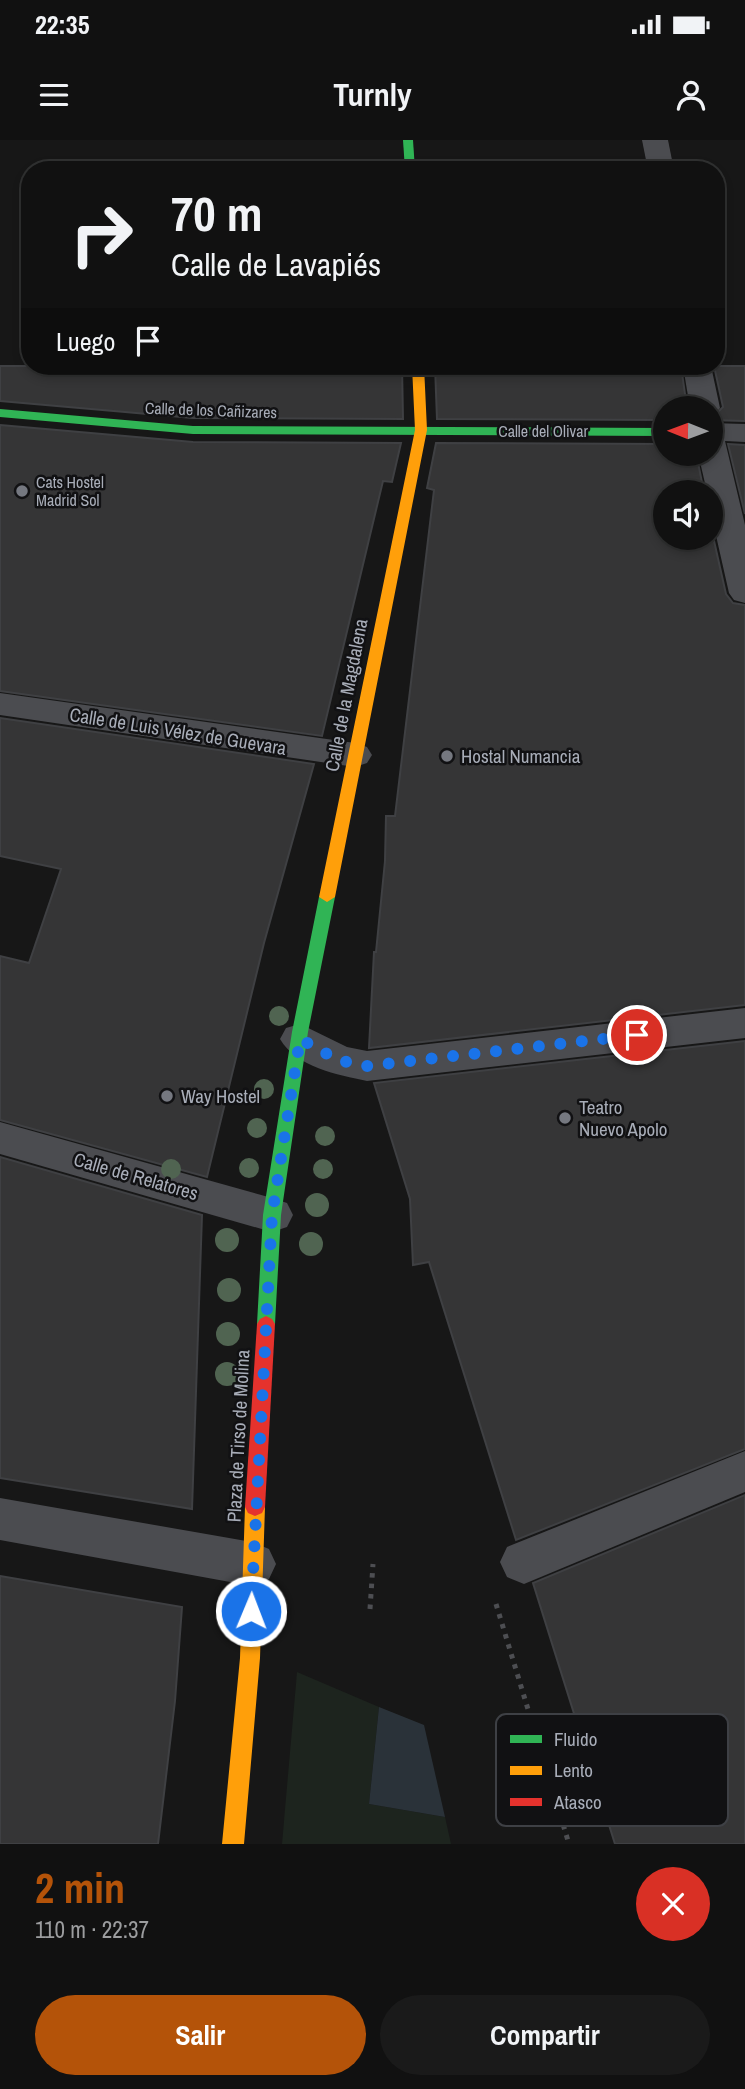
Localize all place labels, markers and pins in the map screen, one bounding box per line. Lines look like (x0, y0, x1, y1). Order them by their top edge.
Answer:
place label: Cats Hostel Madrid Sol (36, 471, 104, 511)
marker: Cats Hostel Madrid Sol (14, 483, 30, 499)
place label: Hostal Numancia (461, 743, 581, 769)
marker: Hostal Numancia (439, 748, 455, 764)
pin (607, 1005, 667, 1065)
place label: Way Hostel (181, 1083, 260, 1109)
marker: Way Hostel (159, 1088, 175, 1104)
place label: Teatro Nuevo Apolo (579, 1094, 667, 1142)
marker: Teatro Nuevo Apolo (557, 1110, 573, 1126)

